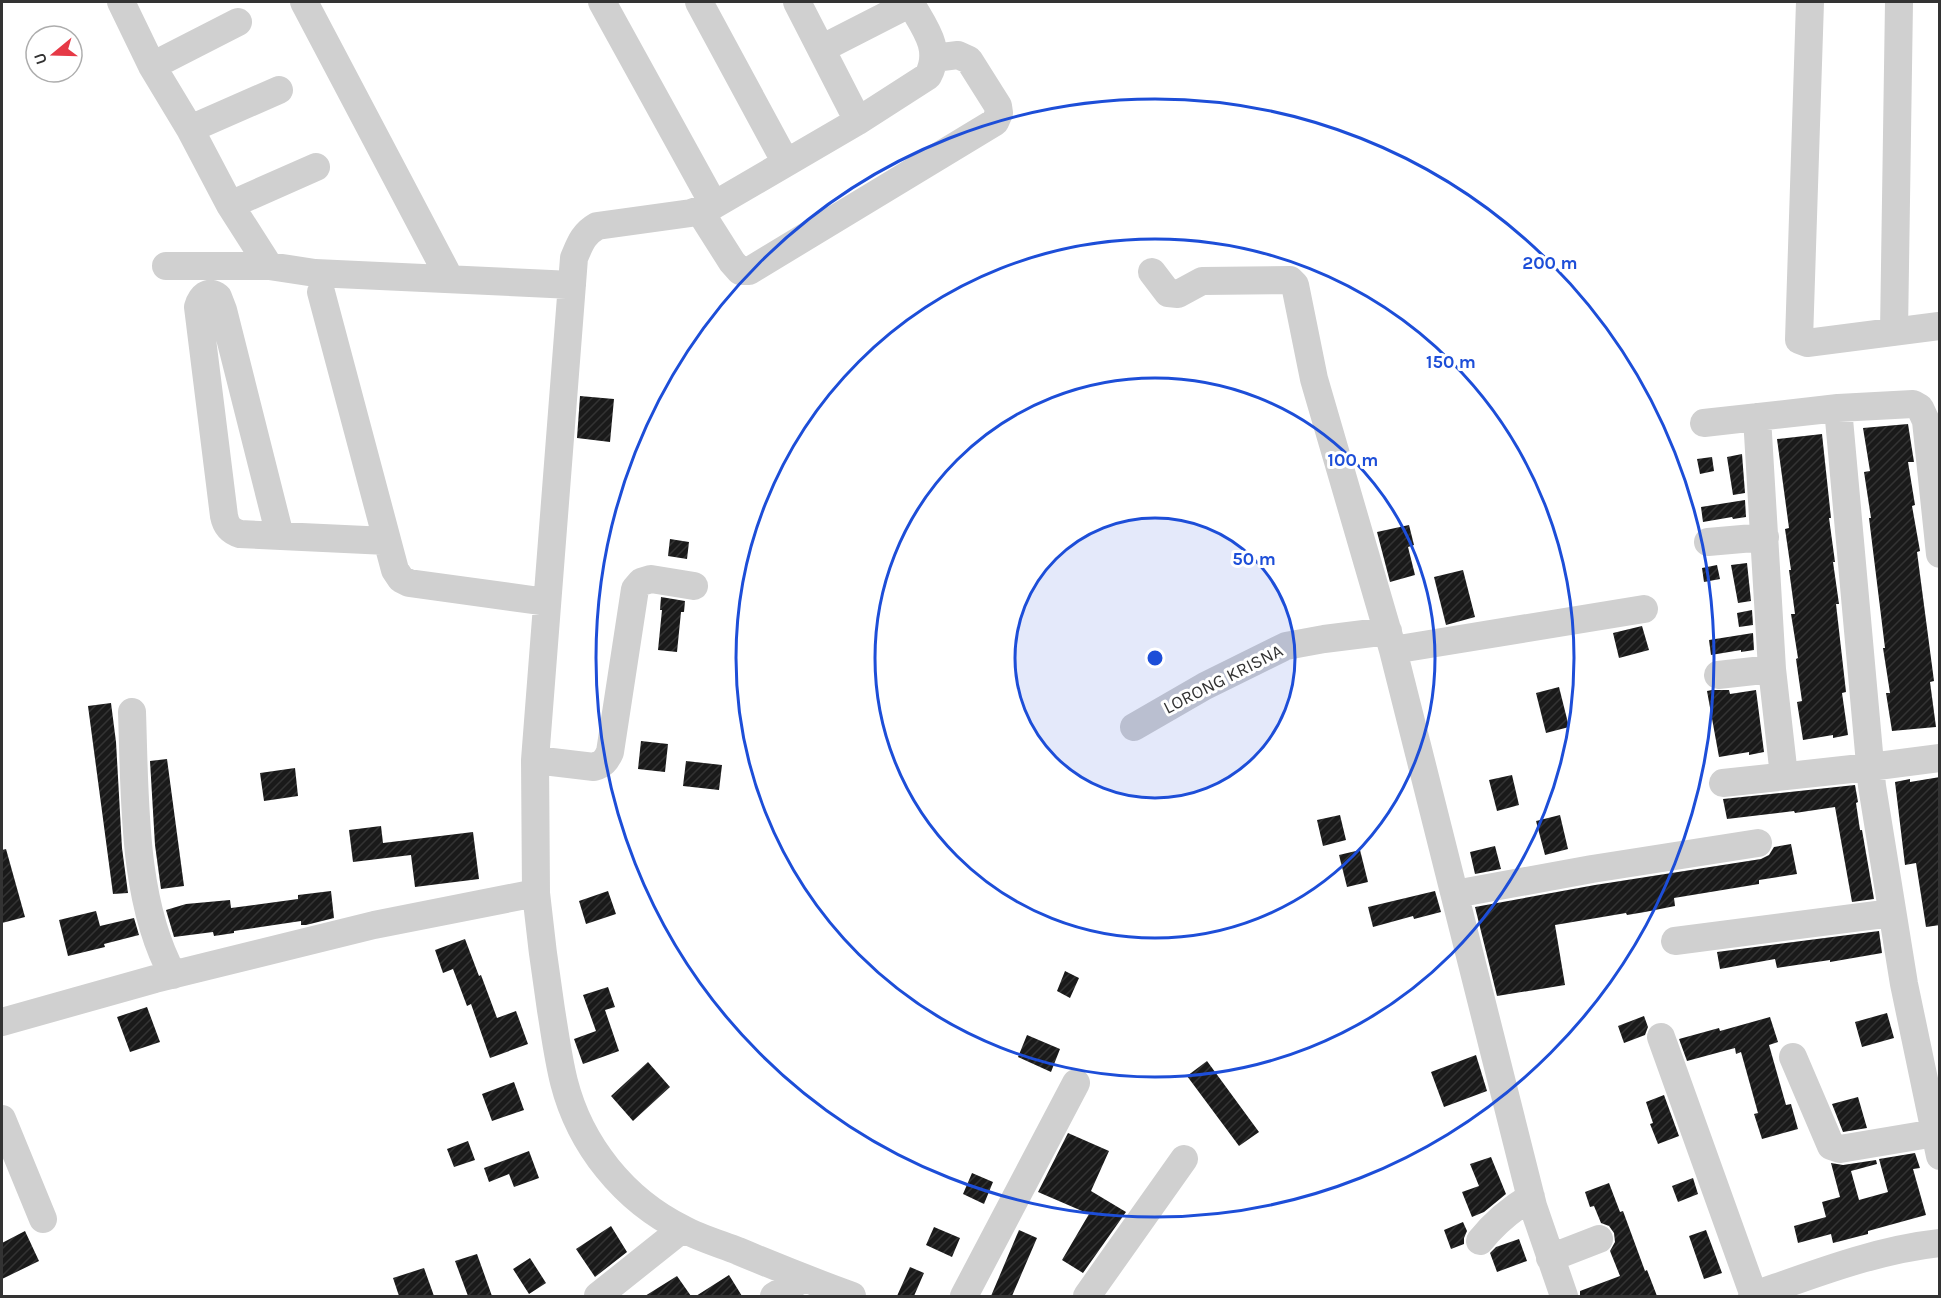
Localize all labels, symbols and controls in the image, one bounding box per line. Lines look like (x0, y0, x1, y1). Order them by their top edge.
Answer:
north arrow (24, 24, 84, 84)
text: U (30, 50, 51, 67)
text: 200 m (1522, 252, 1578, 274)
text: 150 m (1426, 351, 1476, 373)
text: 100 m (1328, 449, 1378, 471)
text: 50 m (1232, 548, 1276, 570)
street label: LORONG KRISNA (1159, 639, 1287, 719)
centre of rings (1145, 648, 1165, 668)

